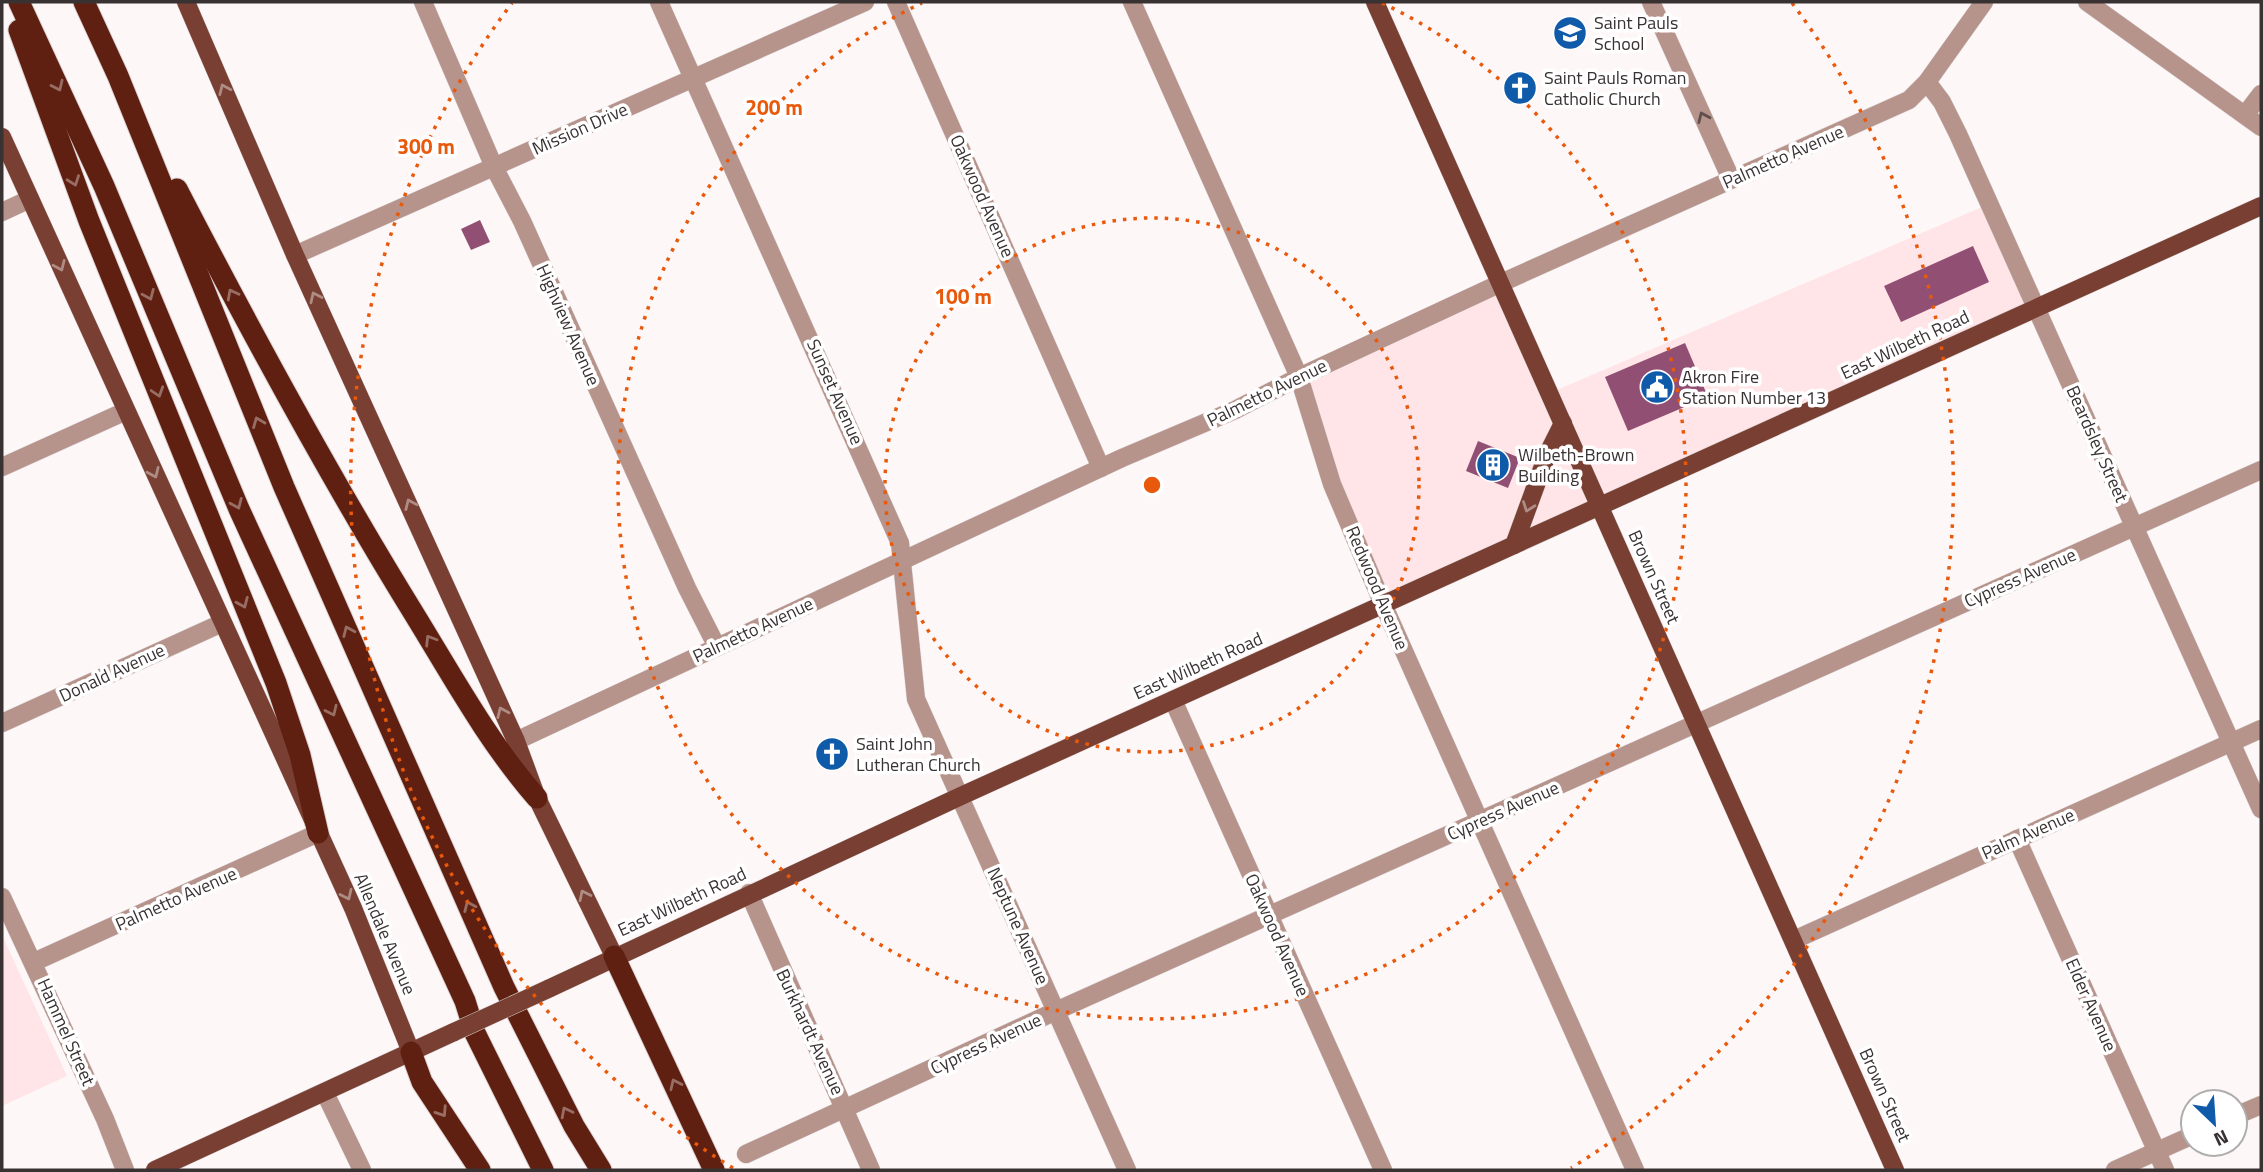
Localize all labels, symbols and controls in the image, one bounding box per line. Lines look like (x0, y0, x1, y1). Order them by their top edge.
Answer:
place label: Saint Pauls School (1594, 9, 1678, 57)
school or university icon: Saint Pauls School (1551, 14, 1589, 52)
place label: Saint Pauls Roman Catholic Church (1544, 64, 1686, 112)
church icon: Saint Pauls Roman Catholic Church (1501, 69, 1539, 107)
one-way arrow (50, 79, 64, 91)
one-way arrow (218, 84, 232, 96)
text: 200 m (745, 91, 803, 123)
street label: Mission Drive (528, 95, 632, 162)
one-way arrow (1697, 112, 1711, 124)
street label: Palmetto Avenue (1718, 118, 1848, 195)
text: 300 m (397, 130, 455, 162)
street label: Oakwood Avenue (943, 130, 1022, 262)
one-way arrow (66, 174, 80, 186)
one-way arrow (52, 259, 66, 271)
street label: Highview Avenue (530, 260, 607, 390)
text: 100 m (934, 280, 992, 312)
one-way arrow (141, 287, 155, 300)
one-way arrow (226, 289, 240, 302)
one-way arrow (309, 292, 323, 304)
street label: East Wilbeth Road (1836, 303, 1974, 386)
street label: Sunset Avenue (800, 335, 871, 449)
street label: Palmetto Avenue (1202, 352, 1331, 433)
place label: Akron Fire Station Number 13 (1682, 363, 1826, 411)
public building icon: Akron Fire Station Number 13 (1638, 368, 1676, 406)
street label: Beardsley Street (2060, 381, 2136, 507)
one-way arrow (150, 386, 165, 398)
one-way arrow (252, 416, 266, 429)
place label: Wilbeth-Brown Building (1518, 441, 1634, 489)
building icon: Wilbeth-Brown Building (1474, 446, 1512, 484)
one-way arrow (146, 466, 160, 478)
centre of rings (1140, 473, 1164, 497)
one-way arrow (229, 497, 243, 510)
one-way arrow (404, 499, 418, 511)
one-way arrow (1523, 500, 1537, 512)
street label: Redwood Avenue (1339, 522, 1416, 654)
street label: Brown Street (1622, 525, 1687, 629)
street label: Cypress Avenue (1960, 541, 2080, 614)
street label: Palmetto Avenue (688, 590, 818, 669)
one-way arrow (235, 596, 249, 608)
one-way arrow (342, 625, 356, 638)
street label: East Wilbeth Road (1129, 625, 1267, 706)
one-way arrow (425, 635, 438, 648)
street label: Donald Avenue (55, 636, 169, 709)
one-way arrow (324, 704, 338, 716)
one-way arrow (496, 707, 510, 719)
place label: Saint John Lutheran Church (856, 730, 981, 778)
church icon: Saint John Lutheran Church (813, 735, 851, 773)
street label: Cypress Avenue (1443, 774, 1563, 847)
street label: Palm Avenue (1977, 801, 2079, 866)
street label: Palmetto Avenue (111, 860, 241, 937)
street label: East Wilbeth Road (613, 860, 751, 943)
street label: Neptune Avenue (981, 863, 1056, 989)
street label: Allendale Avenue (348, 869, 423, 999)
street label: Oakwood Avenue (1238, 869, 1317, 1001)
one-way arrow (338, 888, 352, 900)
one-way arrow (578, 890, 592, 902)
one-way arrow (463, 901, 477, 914)
street label: Elder Avenue (2059, 954, 2124, 1056)
street label: Burkhardt Avenue (769, 964, 851, 1099)
street label: Hammel Street (31, 974, 102, 1090)
street label: Cypress Avenue (926, 1006, 1046, 1081)
street label: Brown Street (1853, 1043, 1918, 1147)
one-way arrow (669, 1078, 683, 1091)
north arrow (2179, 1088, 2249, 1158)
one-way arrow (434, 1105, 447, 1118)
one-way arrow (561, 1107, 575, 1119)
text: N (2209, 1123, 2233, 1155)

